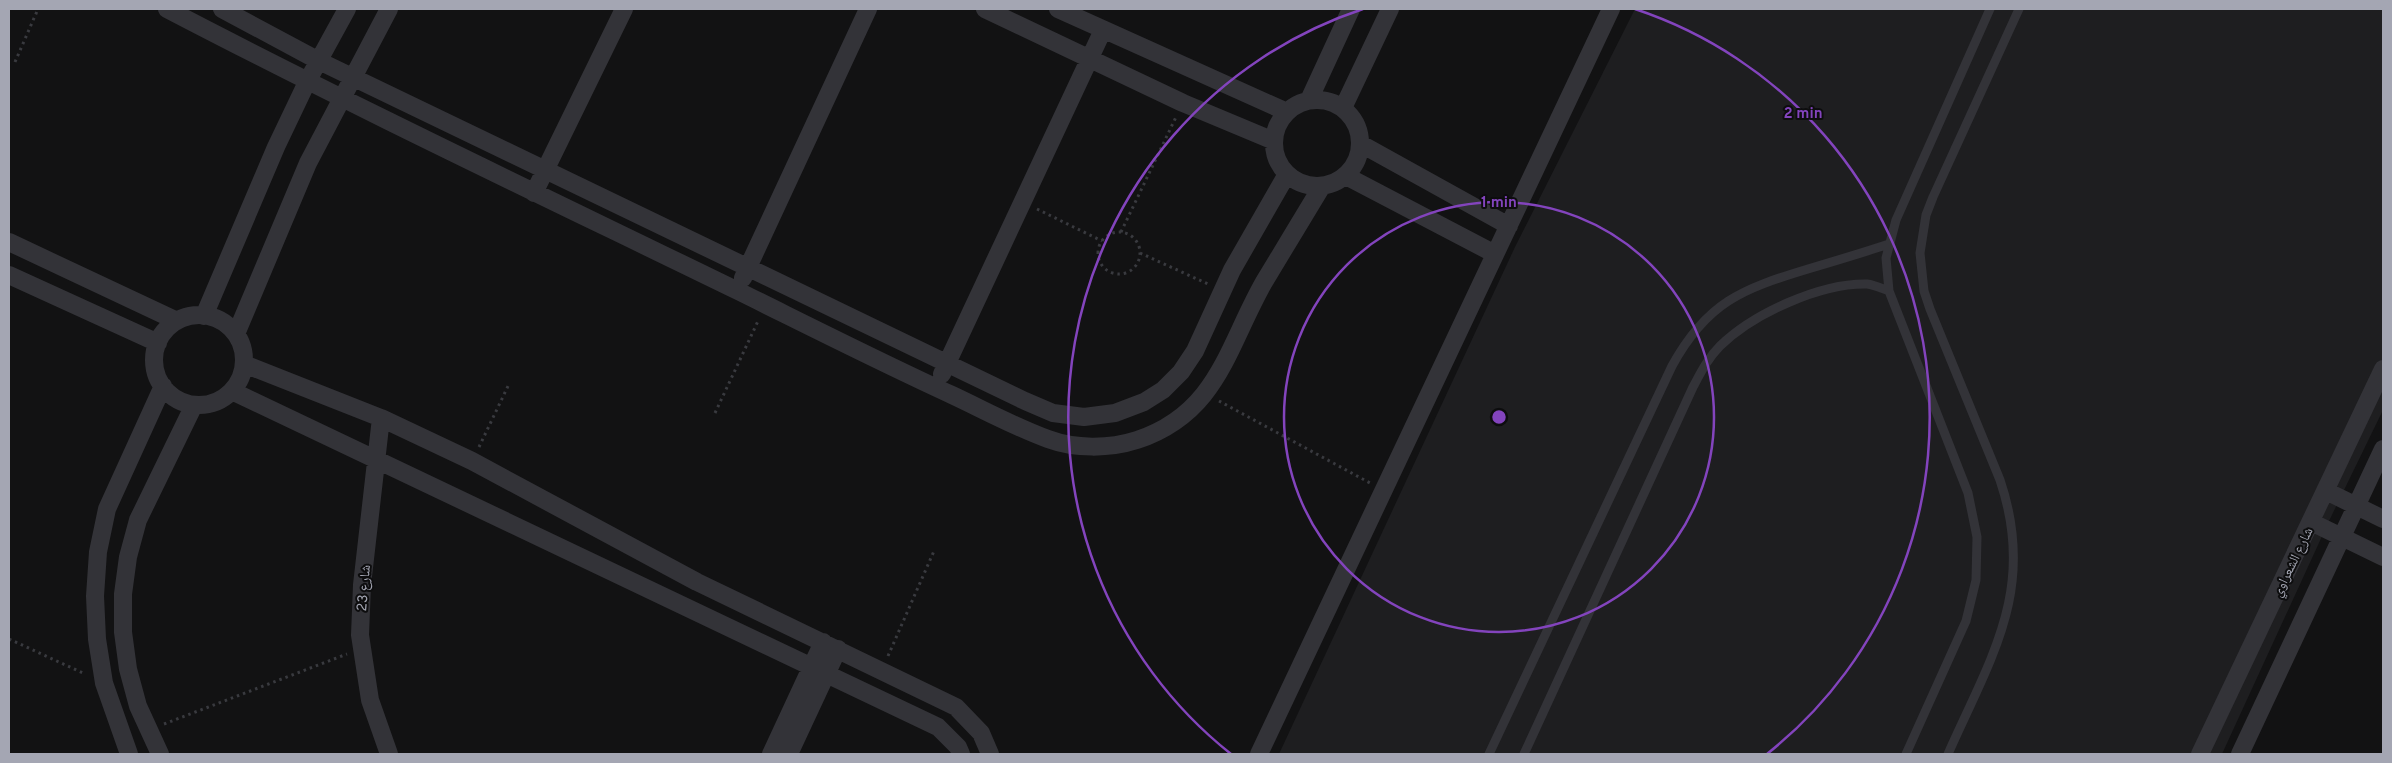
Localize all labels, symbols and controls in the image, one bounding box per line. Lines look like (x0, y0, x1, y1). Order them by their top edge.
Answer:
text: 2 min (1783, 105, 1823, 124)
text: 1 min (1481, 194, 1517, 213)
centre of rings (1490, 408, 1508, 426)
street label: شارع الشعراوي (2269, 525, 2319, 601)
street label: شارع 23 (354, 564, 375, 612)

